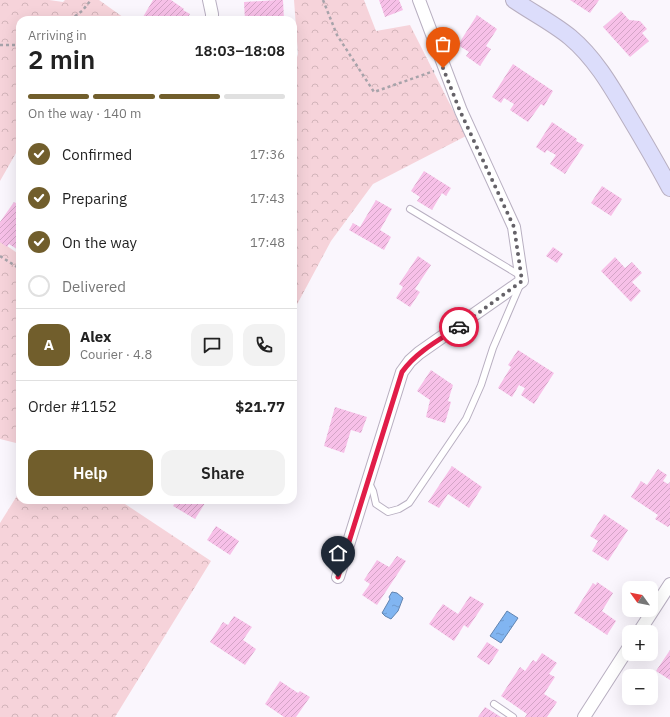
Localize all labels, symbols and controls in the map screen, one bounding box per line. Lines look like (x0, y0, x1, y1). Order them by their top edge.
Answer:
text: Arriving in (28, 27, 87, 44)
pin (426, 27, 460, 68)
icon: bag (432, 33, 454, 55)
text: 18:03–18:08 (195, 41, 285, 60)
text: 2 min (28, 42, 95, 76)
text: On the way · 140 m (28, 105, 141, 122)
icon: check (28, 143, 50, 165)
text: Confirmed (62, 145, 132, 164)
text: 17:36 (250, 146, 285, 163)
icon: check (28, 187, 50, 209)
text: Preparing (62, 189, 127, 208)
text: 17:43 (250, 190, 285, 207)
icon: check (28, 231, 50, 253)
text: On the way (62, 233, 137, 252)
text: 17:48 (250, 234, 285, 251)
text: Delivered (62, 277, 126, 296)
courier (439, 307, 479, 347)
icon: car (448, 316, 470, 338)
button: chat (191, 324, 233, 366)
button: phone (243, 324, 285, 366)
text: Alex (80, 327, 111, 346)
text: A (44, 335, 54, 354)
text: Courier · 4.8 (80, 346, 152, 363)
text: Order #1152 (28, 397, 117, 416)
text: $21.77 (235, 397, 285, 416)
button: Help (28, 450, 153, 496)
button: Share (161, 450, 285, 496)
pin (321, 536, 355, 577)
icon: home (327, 542, 349, 564)
north arrow (622, 581, 658, 617)
map controls (622, 581, 658, 705)
button: + (622, 625, 658, 661)
button: − (622, 669, 658, 705)

